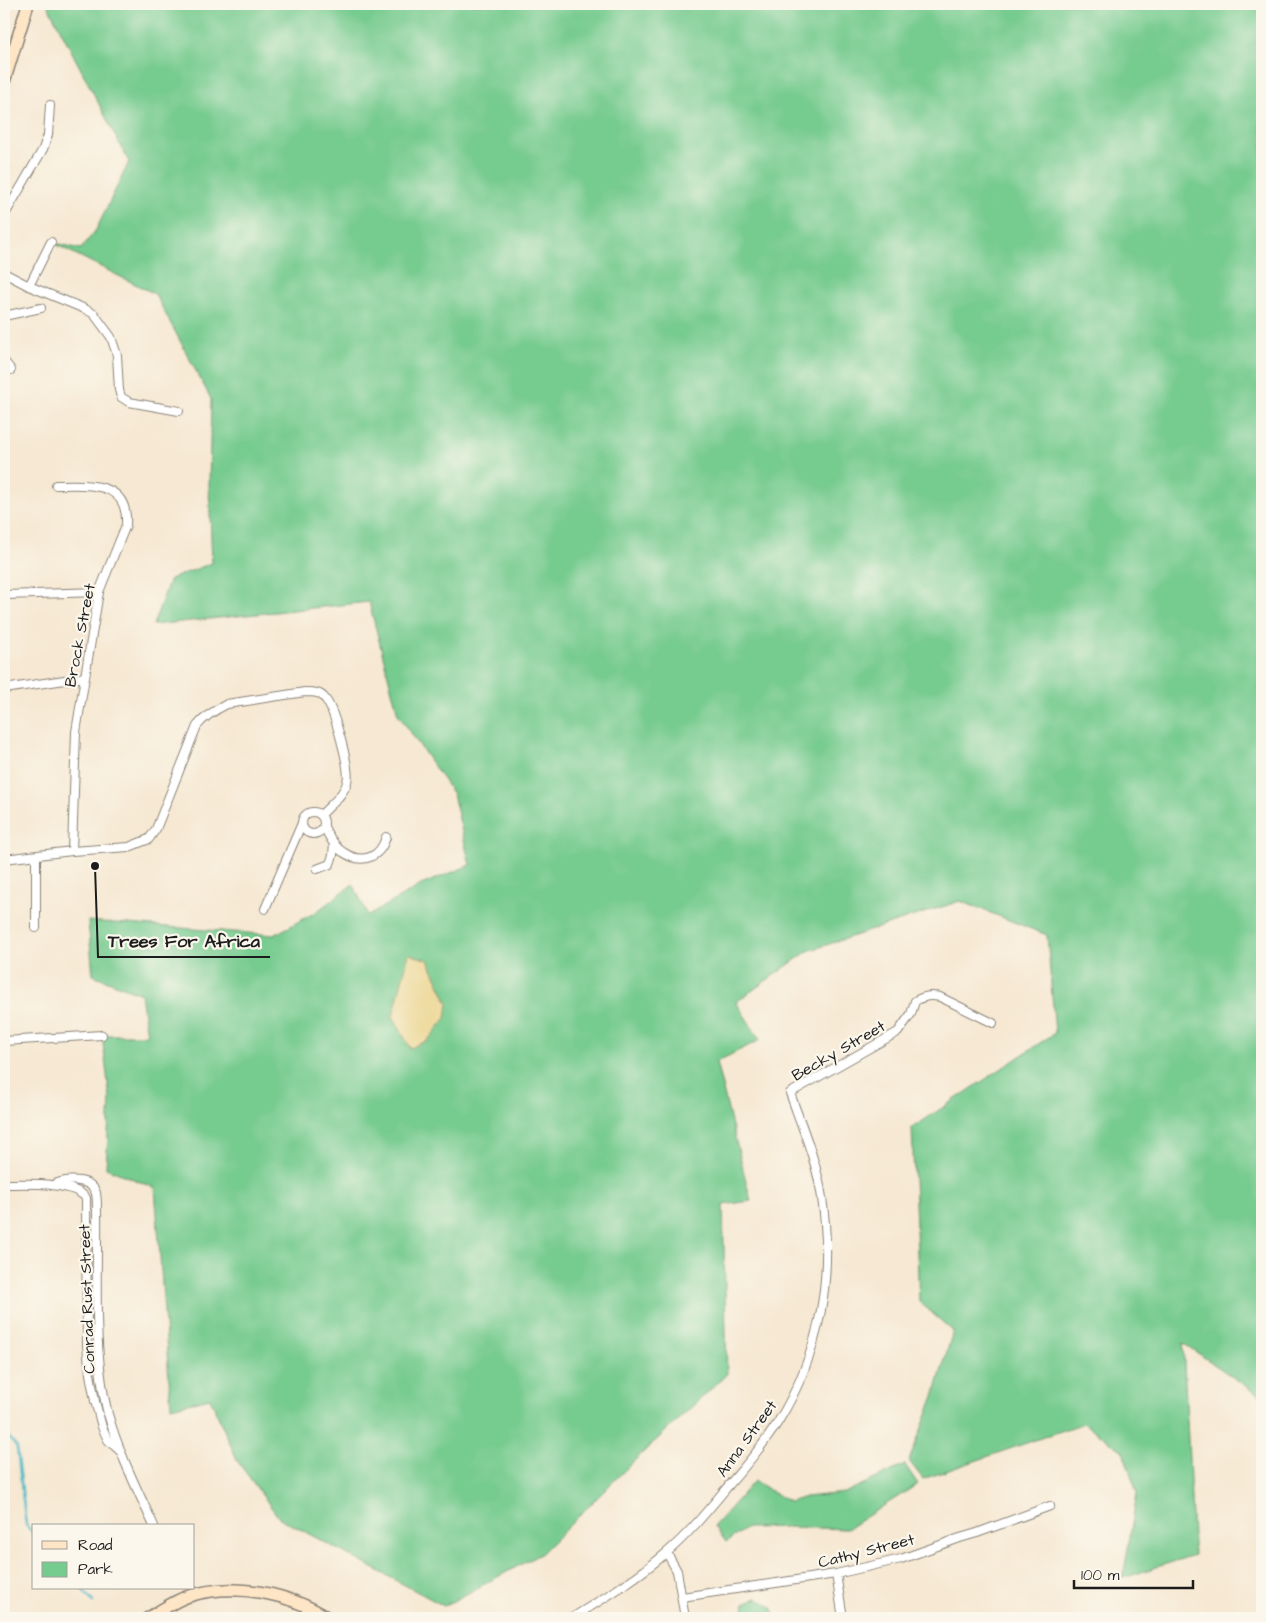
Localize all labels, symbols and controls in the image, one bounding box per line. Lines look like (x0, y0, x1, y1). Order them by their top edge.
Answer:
street label: Brock Street (59, 581, 101, 689)
callout: Trees For Africa (98, 924, 270, 957)
text: Trees For Africa (107, 929, 261, 954)
street label: Becky Street (788, 1015, 890, 1087)
street label: Conrad Rust Street (73, 1223, 101, 1374)
street label: Anna Street (711, 1395, 783, 1482)
legend (32, 1524, 195, 1590)
street label: Cathy Street (816, 1528, 917, 1575)
text: Road (78, 1535, 113, 1556)
scale bar (1074, 1557, 1192, 1589)
text: Park (78, 1559, 113, 1580)
text: 100 m (1081, 1565, 1120, 1586)

